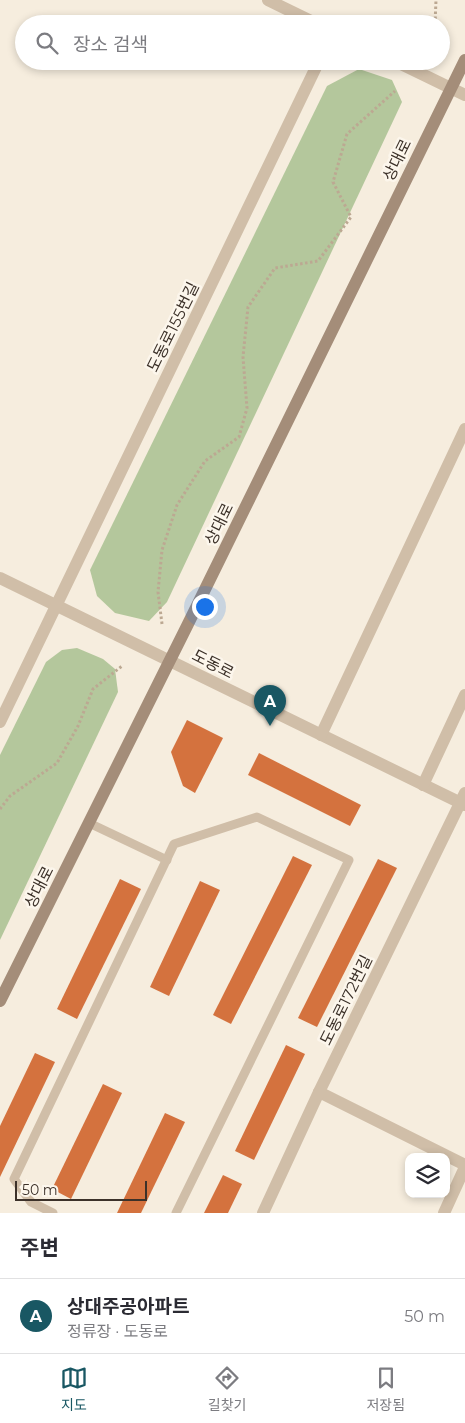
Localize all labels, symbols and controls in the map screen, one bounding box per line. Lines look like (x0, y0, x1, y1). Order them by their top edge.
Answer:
search box (15, 15, 450, 70)
icon: search (33, 29, 61, 57)
text: 장소 검색 (73, 33, 148, 56)
street label: 상대로 (379, 136, 415, 184)
street label: 도동로155번길 (143, 279, 203, 375)
street label: 상대로 (201, 500, 237, 548)
your location (192, 594, 218, 620)
street label: 도동로 (189, 646, 237, 683)
pin: A (254, 685, 286, 726)
street label: 상대로 (21, 863, 58, 911)
street label: 도동로172번길 (316, 952, 376, 1048)
map controls (405, 1153, 450, 1198)
button: layers (405, 1153, 450, 1198)
scale bar (15, 1178, 148, 1201)
text: 50 m (22, 1181, 58, 1199)
text: 주변 (20, 1235, 59, 1260)
text: 상대주공아파트 (67, 1295, 189, 1318)
text: A (30, 1307, 42, 1326)
text: 50 m (404, 1307, 445, 1326)
text: 정류장 · 도동로 (67, 1322, 168, 1341)
tab: 지도 (60, 1364, 88, 1414)
tab: 길찾기 (208, 1364, 247, 1414)
tab: 저장됨 (366, 1364, 405, 1414)

